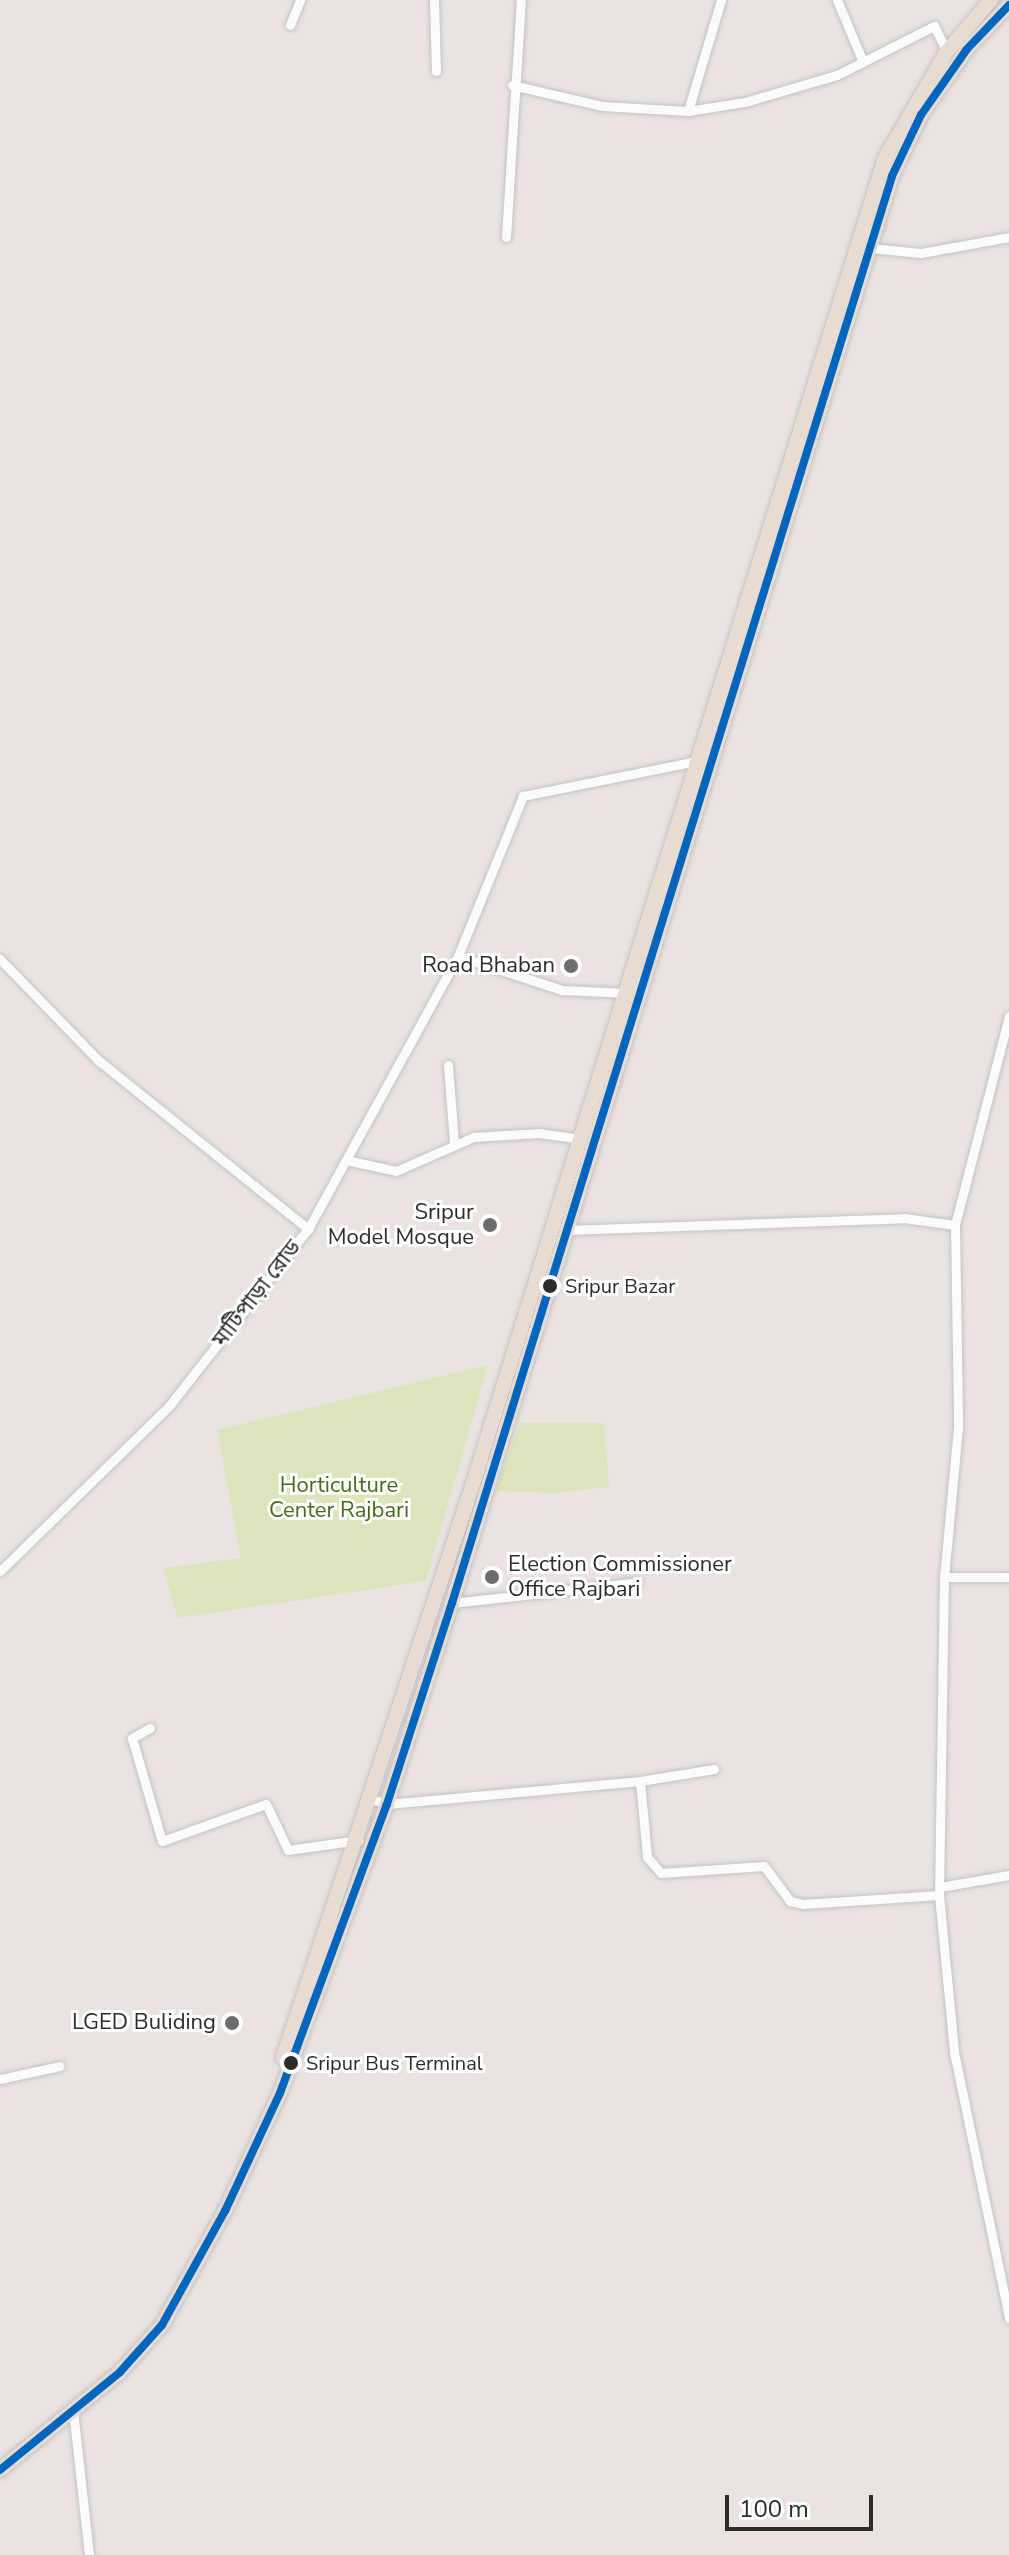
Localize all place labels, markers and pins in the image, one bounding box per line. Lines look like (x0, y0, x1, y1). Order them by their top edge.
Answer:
place label: Road Bhaban (422, 953, 555, 979)
marker: Road Bhaban (562, 957, 580, 975)
place label: Sripur Model Mosque (328, 1199, 474, 1250)
marker: Sripur Model Mosque (481, 1216, 499, 1234)
place label: Sripur Bazar (565, 1274, 675, 1298)
marker: Sripur Bazar (542, 1278, 558, 1294)
place label: Election Commissioner Office Rajbari (508, 1551, 732, 1602)
marker: Election Commissioner Office Rajbari (483, 1568, 501, 1586)
place label: LGED Buliding (72, 2010, 216, 2036)
marker: LGED Buliding (223, 2014, 241, 2032)
place label: Sripur Bus Terminal (306, 2051, 483, 2075)
marker: Sripur Bus Terminal (283, 2055, 299, 2071)

